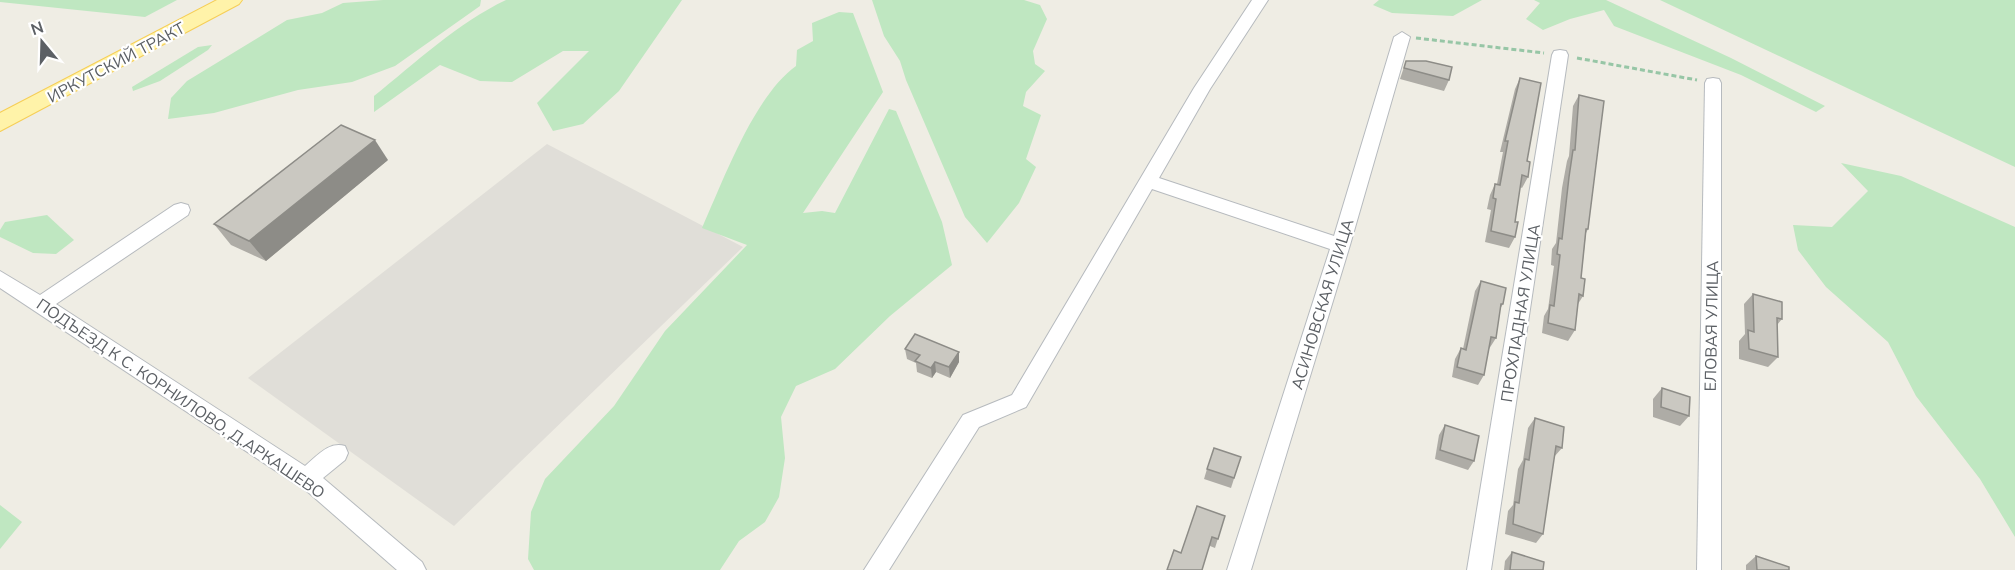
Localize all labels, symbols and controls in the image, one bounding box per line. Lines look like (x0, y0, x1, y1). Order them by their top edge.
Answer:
north arrow (12, 12, 72, 72)
text: N (28, 16, 46, 39)
street label: ИРКУТСКИЙ ТРАКТ (44, 17, 188, 107)
street label: АСИНОВСКАЯ УЛИЦА (1287, 216, 1358, 392)
street label: ПРОХЛАДНАЯ УЛИЦА (1496, 222, 1544, 404)
street label: ЕЛОВАЯ УЛИЦА (1700, 260, 1722, 392)
street label: ПОДЪЕЗД К С. КОРНИЛОВО, Д.АРКАШЕВО (33, 294, 329, 502)

